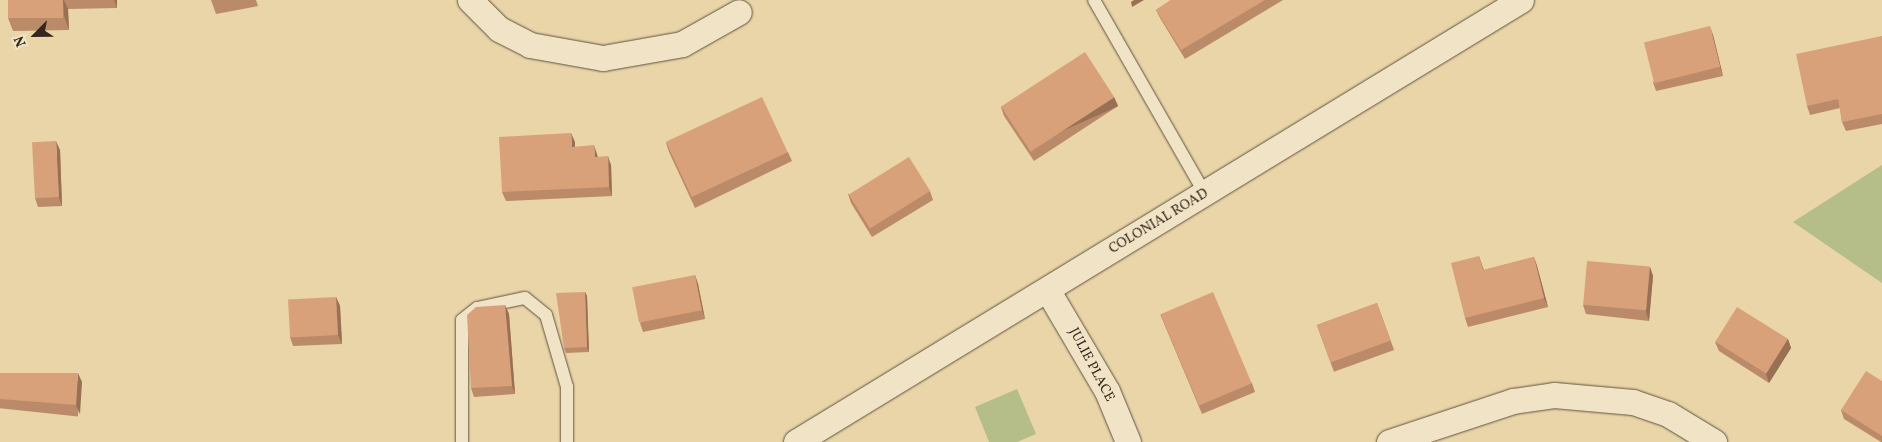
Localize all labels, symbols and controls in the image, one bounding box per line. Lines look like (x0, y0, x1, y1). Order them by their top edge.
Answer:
north arrow (10, 10, 60, 60)
text: N (10, 33, 31, 49)
street label: COLONIAL ROAD (1106, 186, 1212, 258)
street label: JULIE PLACE (1065, 325, 1117, 405)

